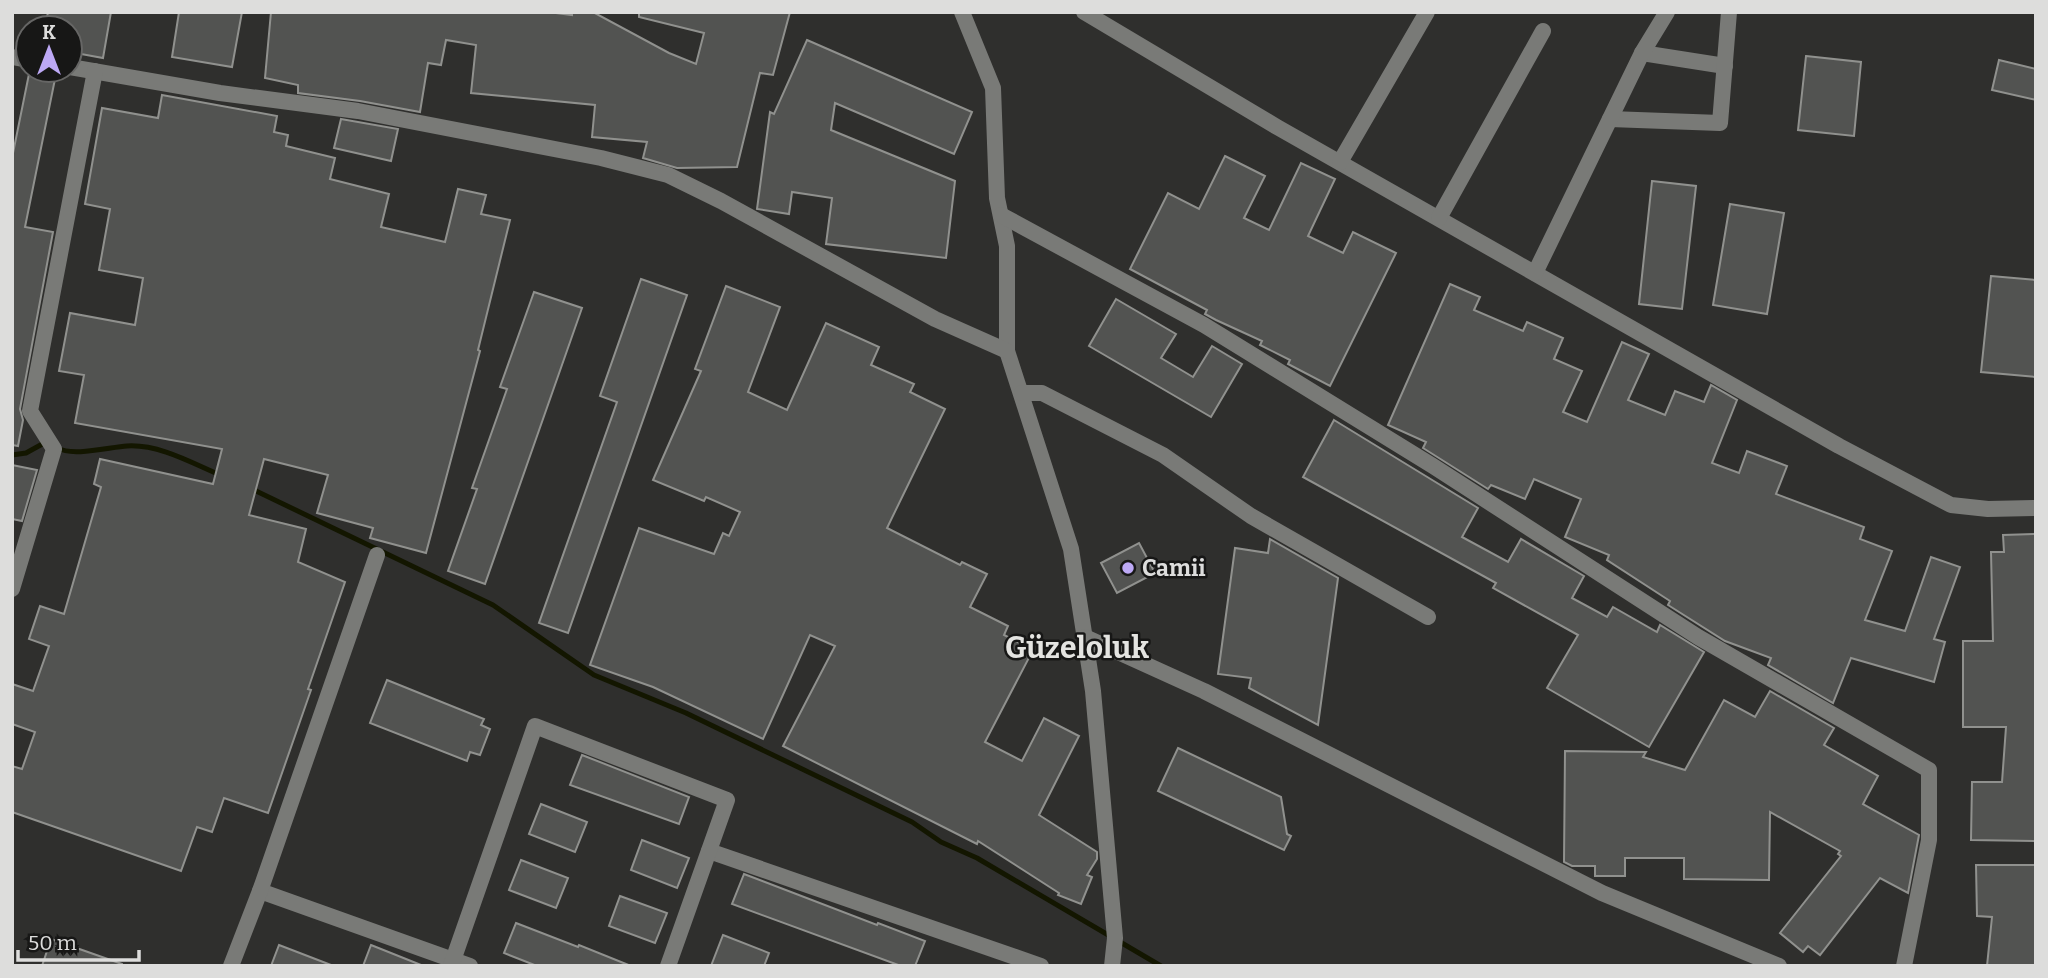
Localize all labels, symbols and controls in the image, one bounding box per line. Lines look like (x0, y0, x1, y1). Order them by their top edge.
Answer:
north arrow (14, 14, 84, 84)
text: K (42, 21, 56, 44)
place label: Camii (1142, 554, 1206, 582)
marker: Camii (1120, 560, 1136, 576)
district label: Güzeloluk (1005, 630, 1149, 666)
scale bar (18, 918, 138, 962)
text: 50 m (28, 930, 77, 956)

